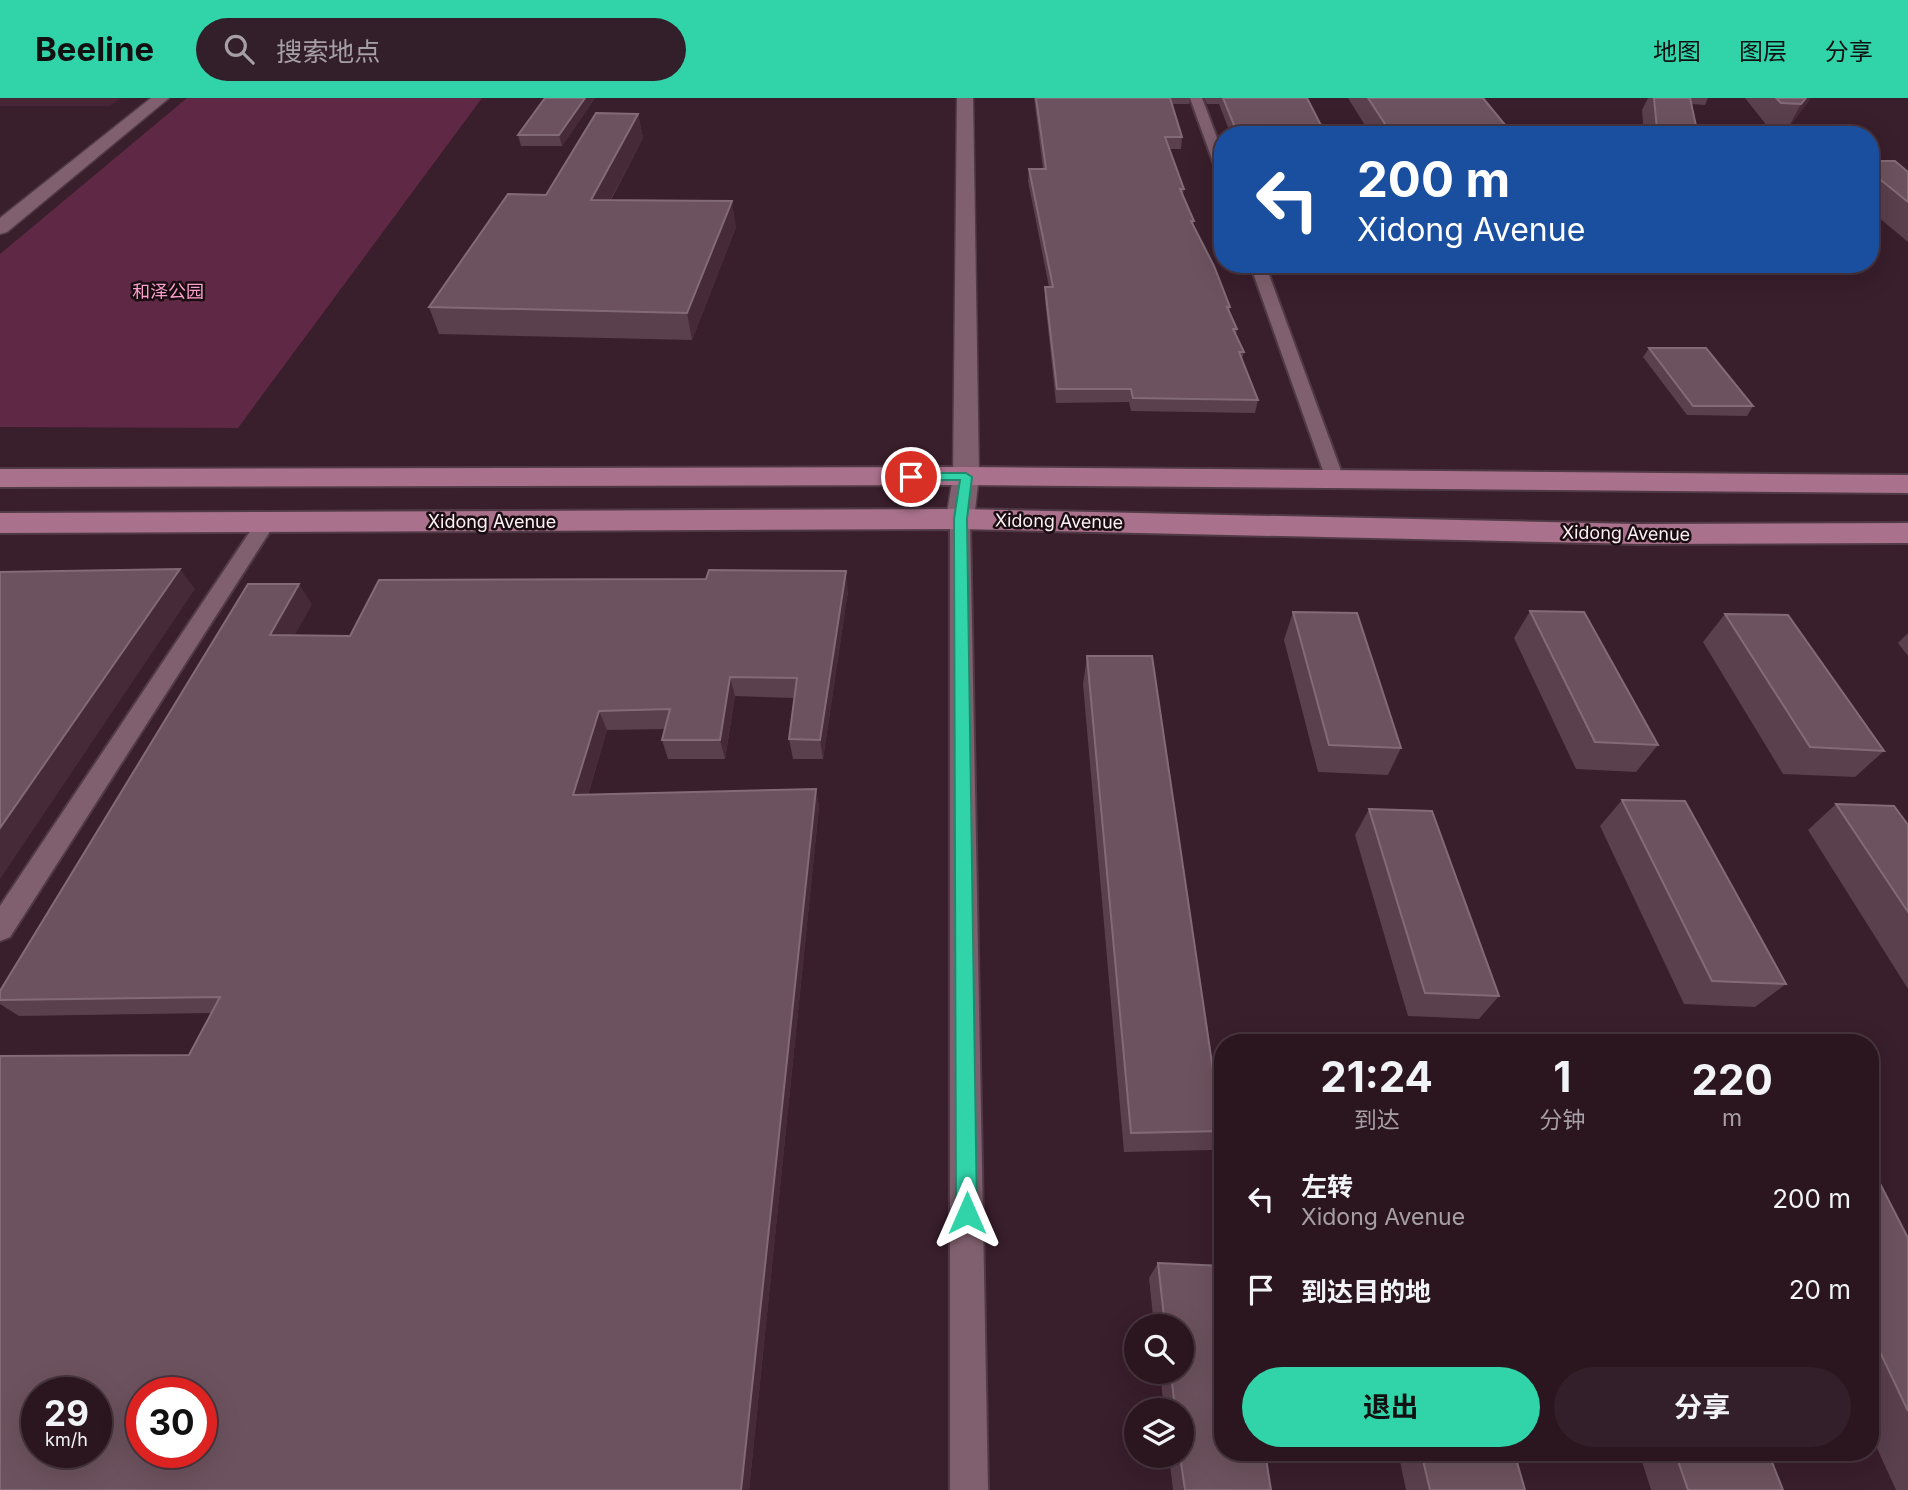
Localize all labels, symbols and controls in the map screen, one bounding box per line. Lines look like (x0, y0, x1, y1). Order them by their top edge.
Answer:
search box (196, 18, 686, 81)
text: Beeline (35, 29, 154, 69)
icon: search (220, 30, 258, 68)
text: 搜索地点 (276, 36, 380, 67)
text: 地图 (1653, 37, 1701, 66)
text: 图层 (1739, 37, 1787, 66)
text: 分享 (1825, 37, 1873, 66)
text: 200 m (1357, 150, 1510, 209)
icon: left (1242, 154, 1333, 245)
text: Xidong Avenue (1357, 210, 1585, 249)
park label: 和泽公园 (132, 281, 204, 302)
pin (881, 447, 941, 507)
icon: arrive (892, 458, 930, 496)
street label: Xidong Avenue (995, 509, 1123, 533)
street label: Xidong Avenue (428, 511, 556, 532)
street label: Xidong Avenue (1562, 521, 1690, 545)
text: 21:24 (1320, 1051, 1433, 1102)
text: 1 (1553, 1051, 1571, 1102)
text: 220 (1692, 1054, 1773, 1105)
text: m (1722, 1104, 1742, 1132)
text: 到达 (1354, 1106, 1400, 1134)
text: 分钟 (1539, 1106, 1585, 1134)
text: 左转 (1301, 1171, 1353, 1202)
position arrow (930, 1176, 1004, 1250)
icon: left (1242, 1180, 1280, 1218)
text: 200 m (1772, 1183, 1851, 1214)
text: Xidong Avenue (1301, 1203, 1465, 1231)
icon: arrive (1242, 1271, 1280, 1309)
text: 20 m (1789, 1274, 1851, 1305)
text: 到达目的地 (1301, 1276, 1431, 1307)
map controls (1124, 1314, 1194, 1468)
button: search (1124, 1314, 1194, 1384)
button: 退出 (1242, 1367, 1540, 1447)
button: 分享 (1554, 1367, 1851, 1447)
speed limit sign: 30 (126, 1377, 217, 1468)
text: 29 (44, 1392, 89, 1434)
button: layers (1124, 1398, 1194, 1468)
text: km/h (45, 1429, 88, 1450)

